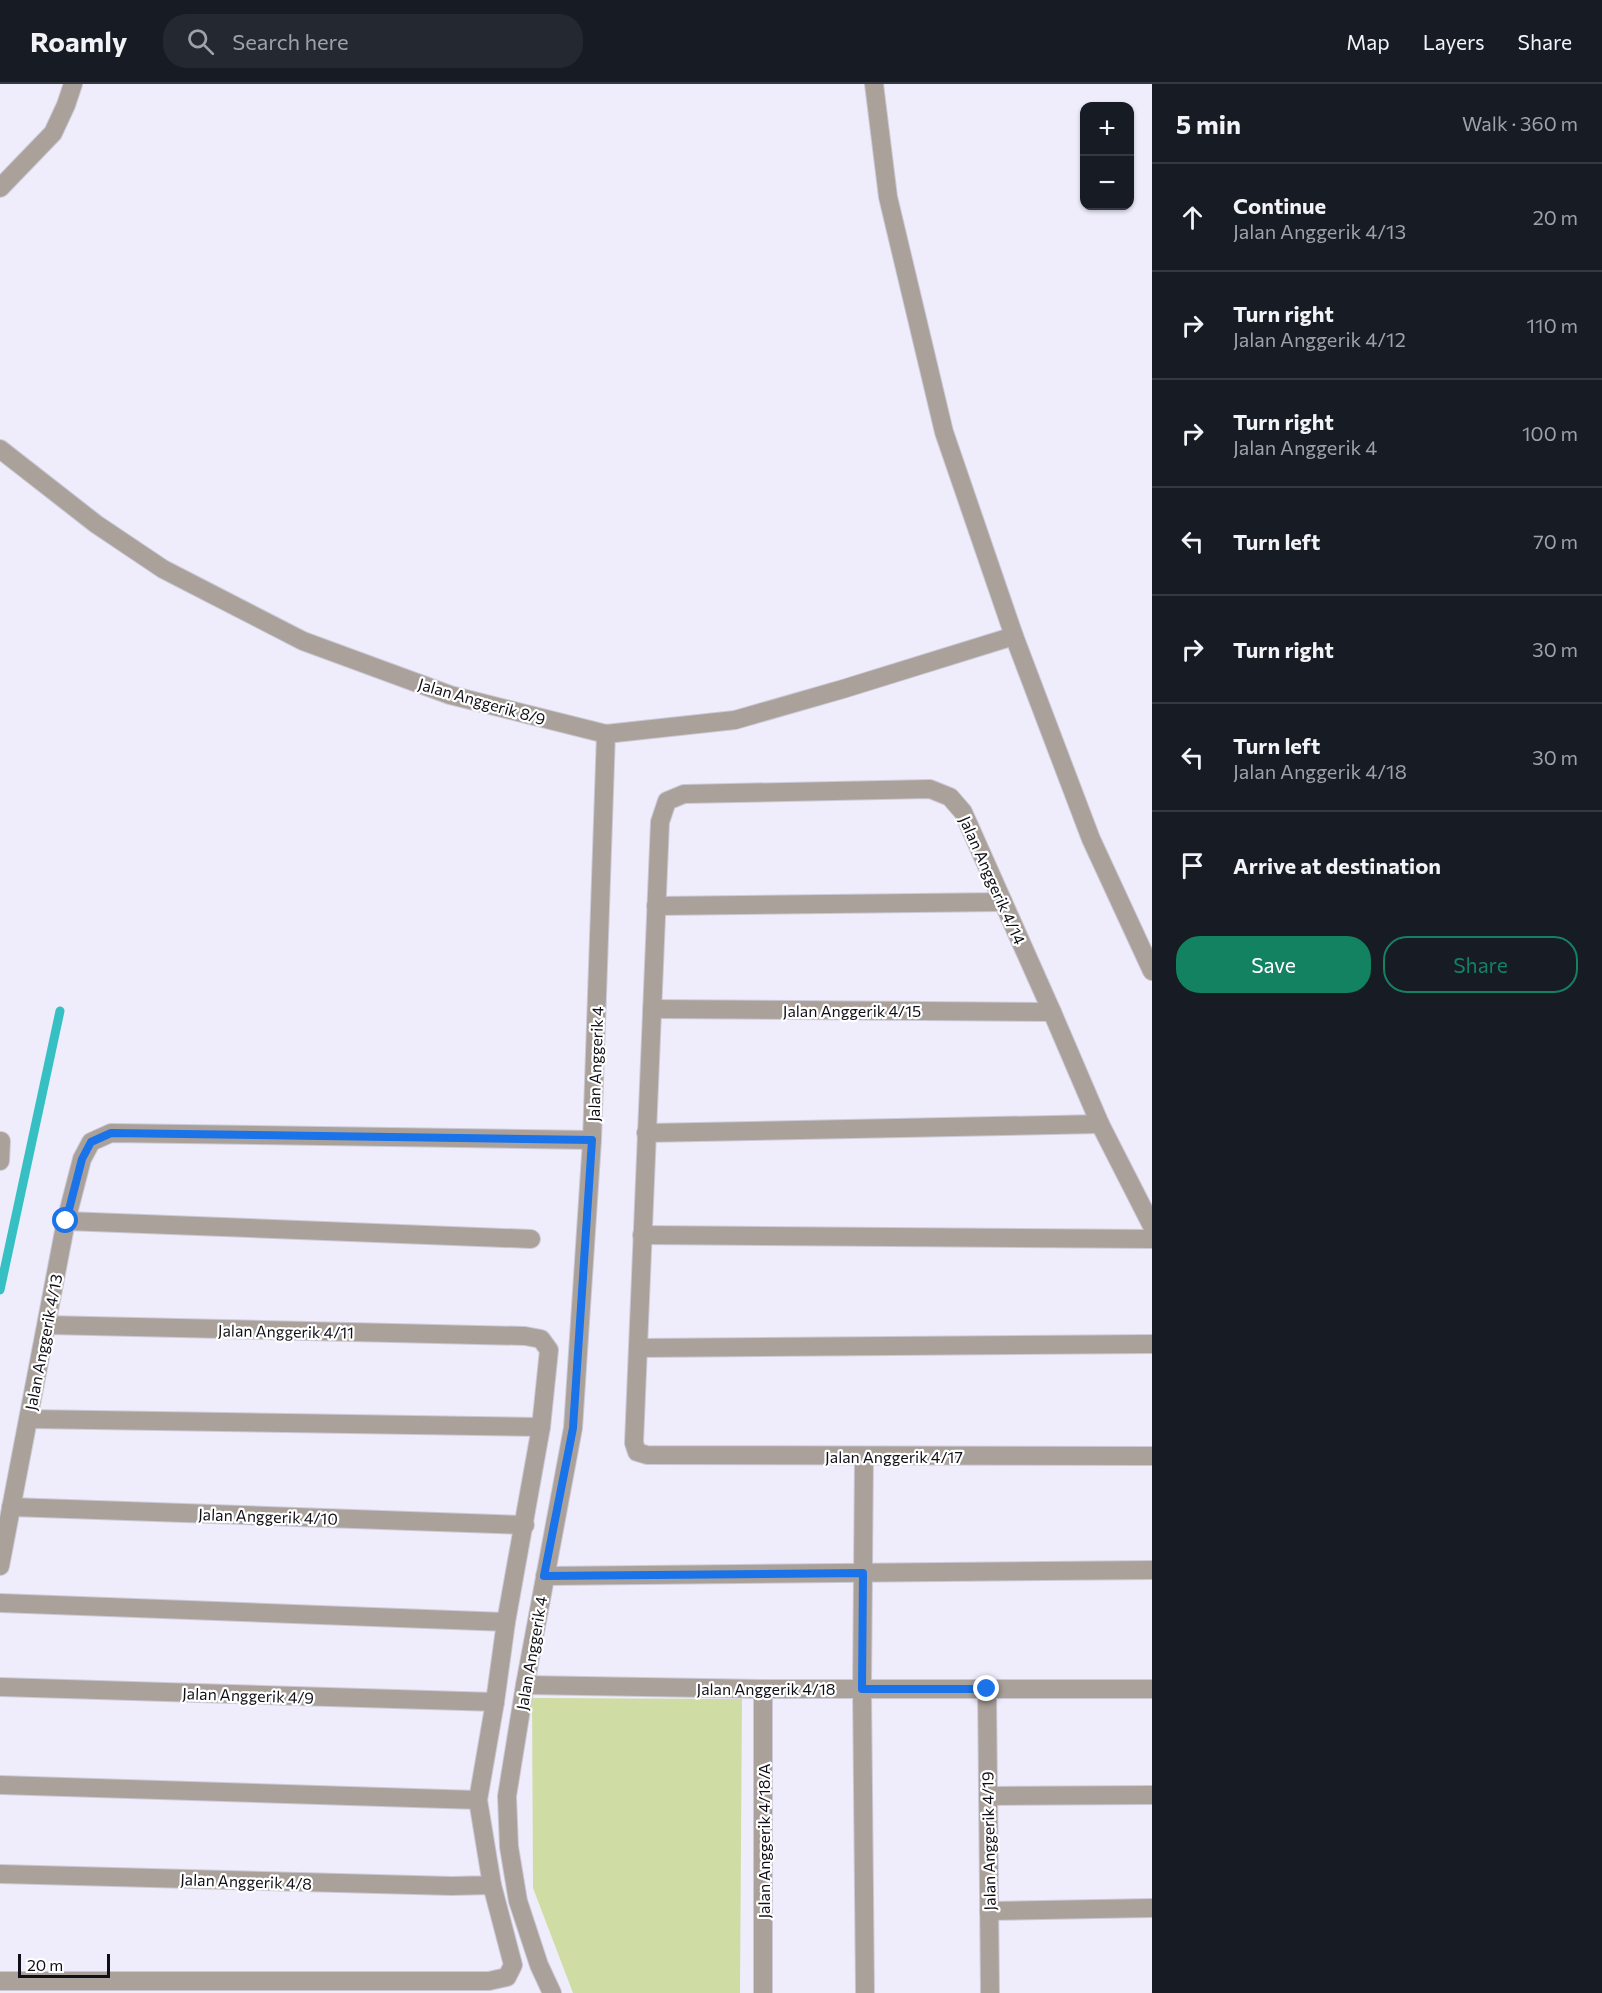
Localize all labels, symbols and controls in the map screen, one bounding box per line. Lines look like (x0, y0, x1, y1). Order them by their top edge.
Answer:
search box (163, 14, 583, 68)
text: Roamly (30, 24, 127, 58)
icon: search (184, 25, 217, 58)
text: Search here (232, 28, 349, 55)
text: Map (1346, 29, 1390, 54)
text: Layers (1423, 29, 1485, 54)
text: Share (1518, 29, 1572, 54)
map controls (1080, 102, 1134, 210)
button: + (1080, 102, 1134, 156)
text: 5 min (1176, 108, 1241, 139)
text: Walk · 360 m (1462, 111, 1578, 135)
button: − (1080, 156, 1134, 210)
text: Continue (1233, 192, 1326, 219)
icon: ahead (1176, 201, 1209, 234)
text: 20 m (1533, 205, 1578, 229)
text: Jalan Anggerik 4/13 (1233, 219, 1406, 243)
text: Turn right (1233, 300, 1334, 327)
icon: right (1176, 309, 1209, 342)
text: 110 m (1527, 313, 1578, 337)
text: Jalan Anggerik 4/12 (1233, 327, 1406, 351)
text: Turn right (1233, 408, 1334, 435)
icon: right (1176, 417, 1209, 450)
text: 100 m (1522, 421, 1578, 445)
text: Jalan Anggerik 4 (1233, 435, 1377, 459)
icon: left (1176, 525, 1209, 558)
text: Turn left (1233, 528, 1320, 555)
text: 70 m (1533, 529, 1578, 553)
icon: right (1176, 633, 1209, 666)
text: Turn right (1233, 636, 1334, 663)
text: 30 m (1532, 637, 1578, 661)
street label: Jalan Anggerik 8/9 (416, 674, 548, 728)
text: Turn left (1233, 732, 1320, 759)
icon: left (1176, 741, 1209, 774)
text: 30 m (1532, 745, 1578, 769)
text: Jalan Anggerik 4/18 (1233, 759, 1407, 783)
street label: Jalan Anggerik 4/14 (956, 813, 1030, 948)
icon: arrive (1176, 849, 1209, 882)
text: Arrive at destination (1233, 852, 1441, 879)
button: Save (1176, 936, 1371, 993)
button: Share (1383, 936, 1578, 993)
street label: Jalan Anggerik 4/15 (783, 1001, 921, 1020)
street label: Jalan Anggerik 4 (583, 1006, 607, 1122)
route start (52, 1207, 78, 1233)
street label: Jalan Anggerik 4/13 (20, 1272, 66, 1412)
street label: Jalan Anggerik 4/11 (218, 1320, 354, 1342)
street label: Jalan Anggerik 4/17 (825, 1447, 963, 1466)
street label: Jalan Anggerik 4/10 (198, 1504, 338, 1528)
street label: Jalan Anggerik 4 (512, 1594, 550, 1711)
route end (973, 1675, 999, 1701)
street label: Jalan Anggerik 4/18 (696, 1679, 836, 1698)
street label: Jalan Anggerik 4/9 (182, 1683, 314, 1707)
street label: Jalan Anggerik 4/18/A (754, 1763, 773, 1919)
street label: Jalan Anggerik 4/19 (977, 1771, 999, 1911)
street label: Jalan Anggerik 4/8 (180, 1869, 312, 1893)
scale bar (18, 1951, 110, 1978)
text: 20 m (27, 1955, 63, 1974)

